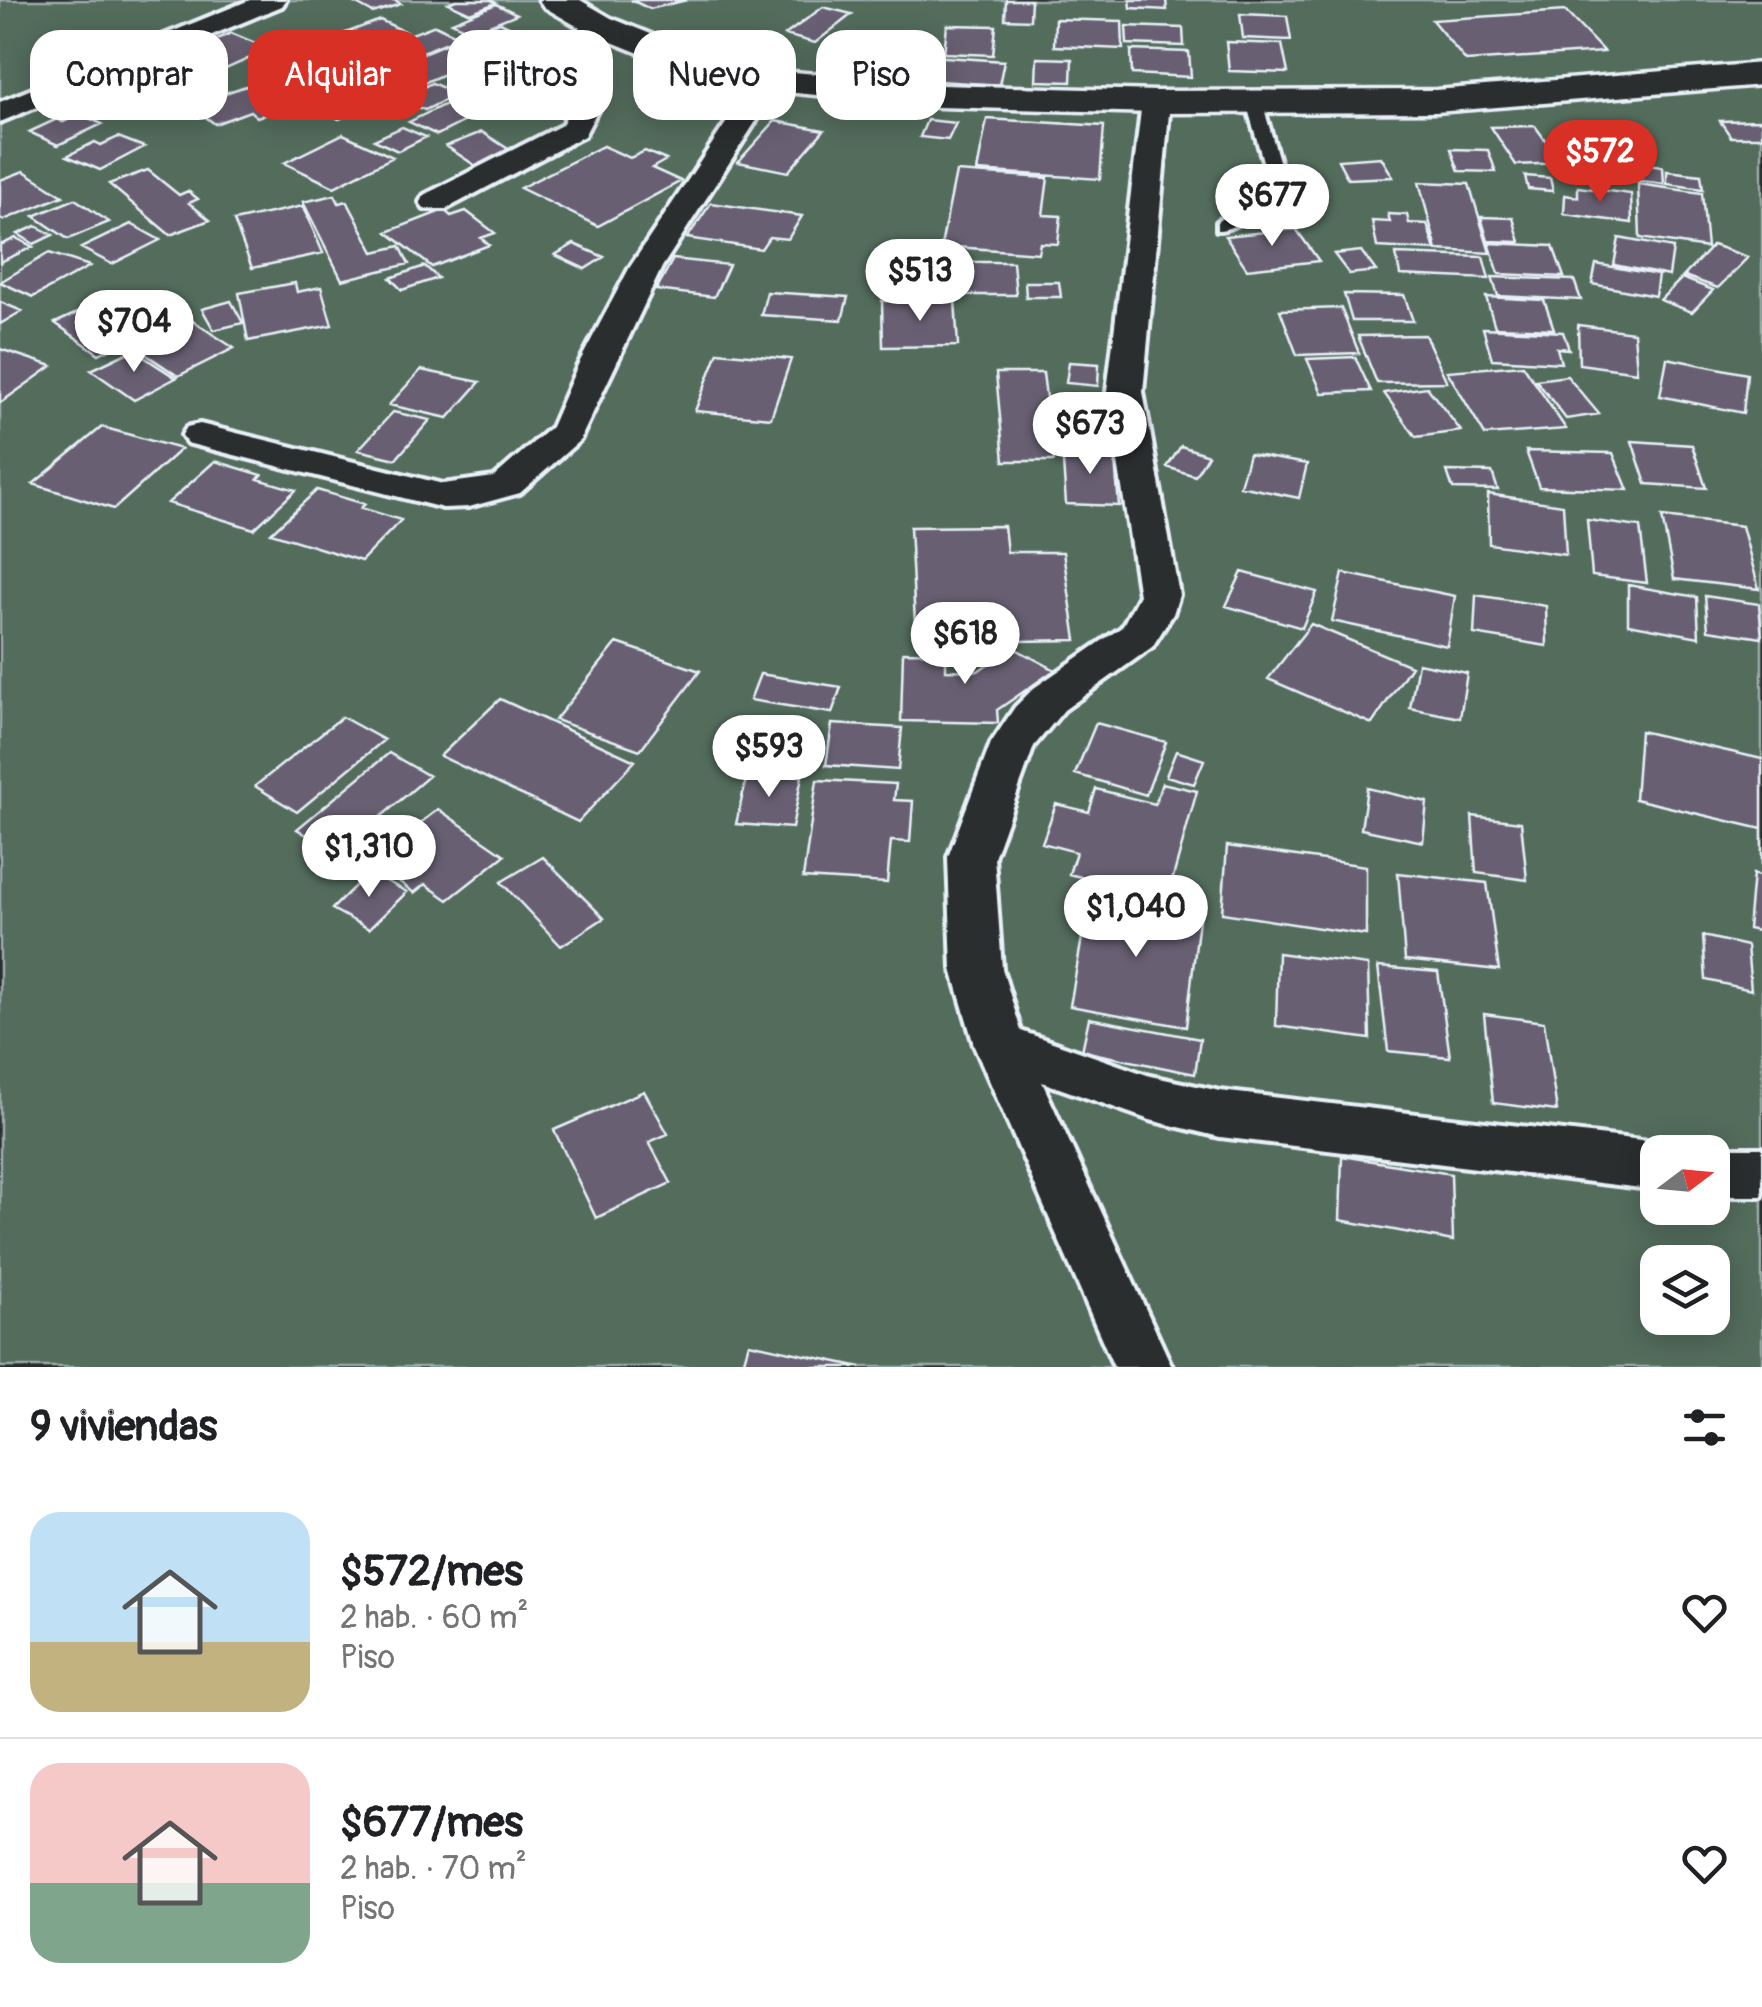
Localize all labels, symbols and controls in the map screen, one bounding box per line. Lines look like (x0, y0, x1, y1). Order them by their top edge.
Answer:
chip: Comprar (30, 30, 228, 120)
chip: Alquilar (248, 30, 427, 120)
chip: Filtros (447, 30, 613, 120)
chip: Nuevo (633, 30, 796, 120)
chip: Piso (816, 30, 946, 120)
pin: $572 (1541, 120, 1659, 205)
text: $572 (1565, 132, 1635, 172)
pin: $677 (1213, 164, 1331, 249)
text: $677 (1237, 176, 1307, 216)
pin: $513 (861, 239, 979, 324)
text: $513 (887, 251, 953, 291)
pin: $704 (75, 290, 193, 375)
text: $704 (97, 302, 171, 342)
pin: $673 (1031, 392, 1149, 477)
text: $673 (1055, 404, 1125, 444)
pin: $618 (906, 602, 1024, 687)
text: $618 (933, 614, 997, 654)
pin: $593 (710, 715, 828, 800)
text: $593 (734, 727, 804, 767)
pin: $1,310 (288, 815, 450, 900)
text: $1,310 (324, 827, 414, 867)
pin: $1,040 (1055, 875, 1217, 960)
text: $1,040 (1086, 887, 1186, 927)
north arrow (1640, 1135, 1730, 1225)
map controls (1640, 1135, 1730, 1335)
button: layers (1640, 1245, 1730, 1335)
icon: filters (1677, 1400, 1732, 1455)
text: 9 viviendas (30, 1401, 217, 1453)
text: $572/mes (340, 1546, 523, 1598)
icon: home (110, 1552, 230, 1672)
icon: heart (1677, 1585, 1732, 1640)
text: 2 hab. · 60 m² (340, 1598, 528, 1638)
text: Piso (340, 1638, 395, 1678)
text: $677/mes (340, 1797, 523, 1849)
icon: home (110, 1803, 230, 1923)
icon: heart (1677, 1836, 1732, 1891)
text: 2 hab. · 70 m² (340, 1849, 527, 1889)
text: Piso (340, 1889, 395, 1929)

